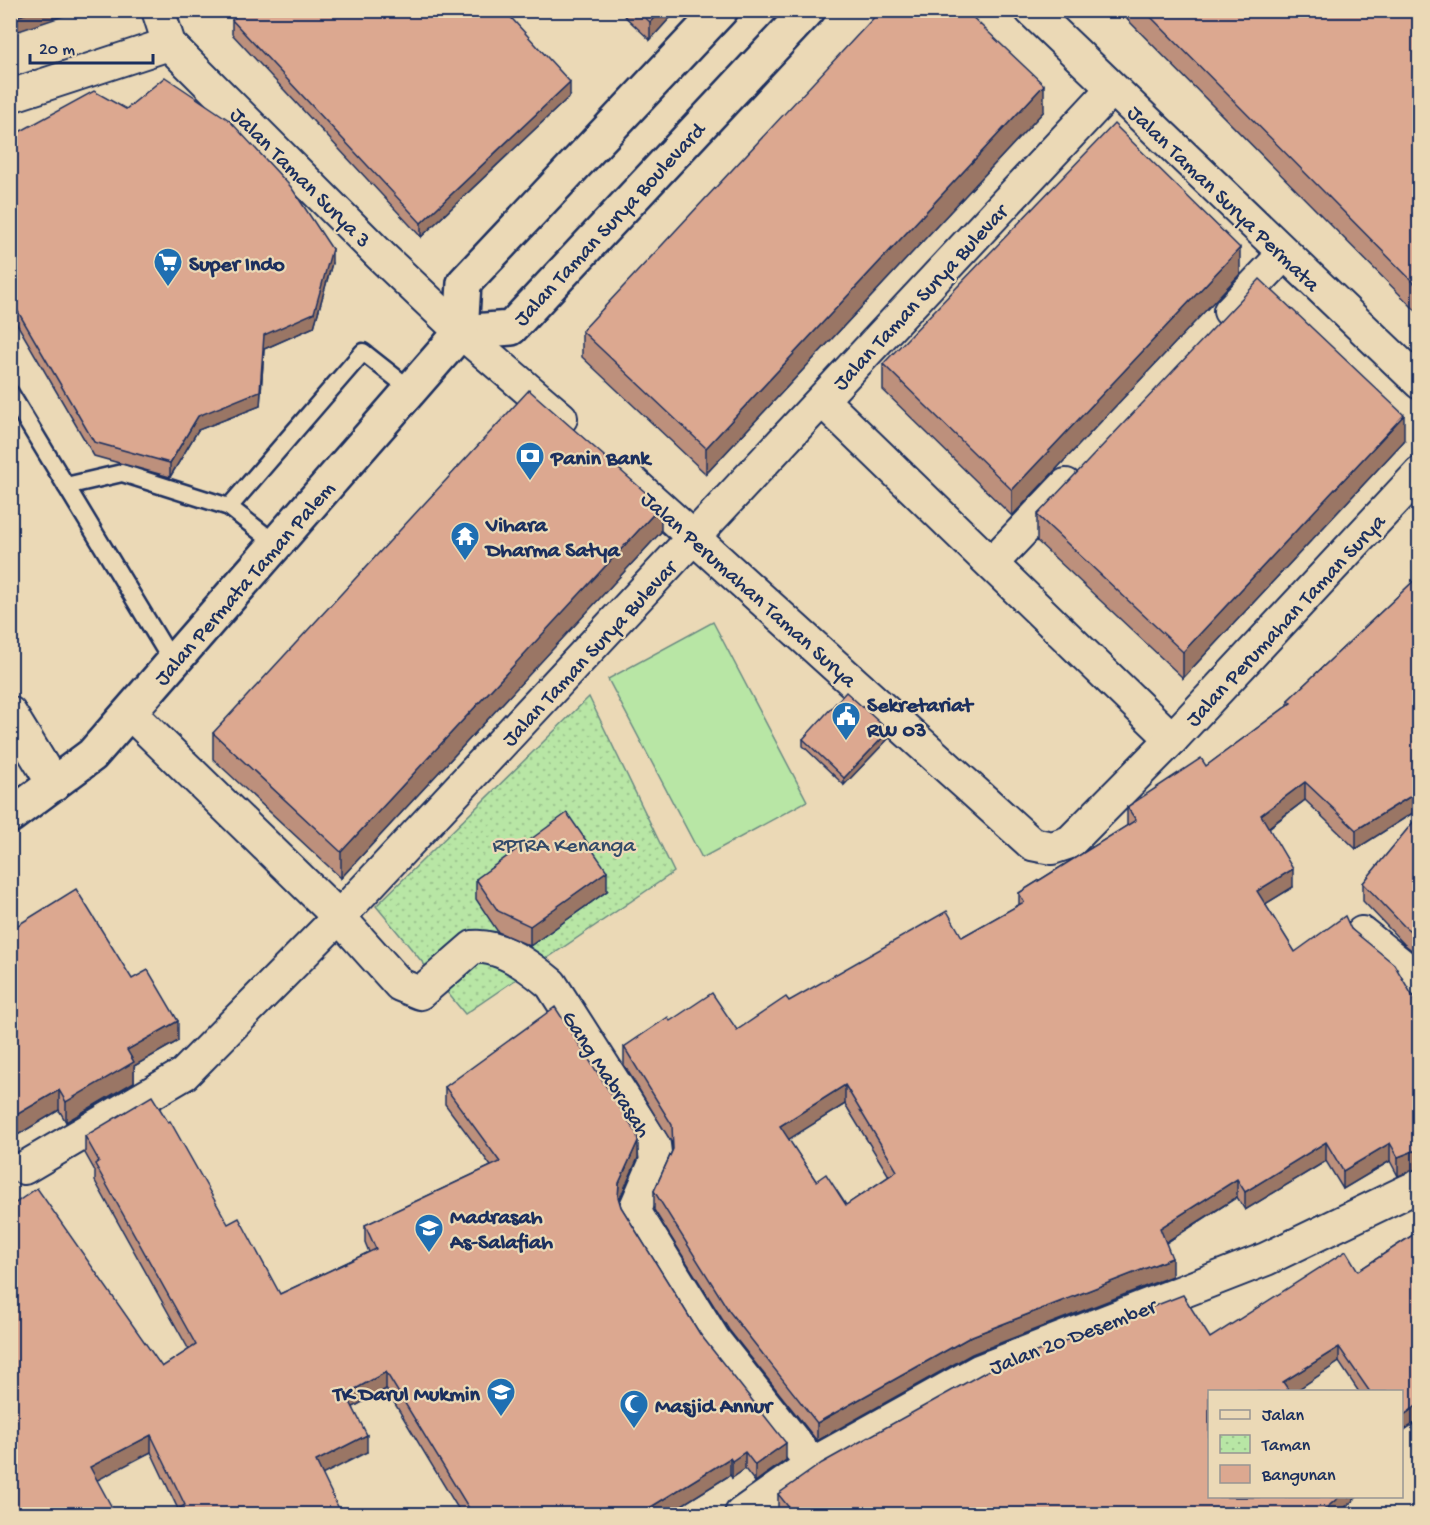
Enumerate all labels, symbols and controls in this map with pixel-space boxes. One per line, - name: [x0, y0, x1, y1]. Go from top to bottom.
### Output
- scale bar: [30, 27, 153, 65]
- text: 20 m: [39, 40, 75, 61]
- street label: Jalan Taman Surya Permata: [1121, 101, 1324, 299]
- street label: Jalan Taman Surya 3: [223, 103, 375, 255]
- street label: Jalan Taman Surya Boulevard: [510, 117, 714, 333]
- street label: Jalan Taman Surya Bulevar: [829, 199, 1016, 397]
- supermarket icon: Super Indo: [152, 246, 184, 288]
- place label: Super Indo: [189, 253, 285, 279]
- bank icon: Panin Bank: [514, 440, 546, 482]
- place label: Panin Bank: [550, 447, 652, 473]
- street label: Jalan Permata Taman Palem: [150, 477, 342, 692]
- street label: Jalan Perumahan Taman Surya: [634, 487, 861, 695]
- street label: Jalan Perumahan Taman Surya: [1182, 509, 1393, 733]
- place label: Vihara Dharma Satya: [484, 514, 621, 565]
- temple icon: Vihara Dharma Satya: [449, 520, 481, 562]
- street label: Jalan Taman Surya Bulevar: [498, 555, 685, 753]
- place label: Sekretariat RW 03: [866, 694, 974, 745]
- public building icon: Sekretariat RW 03: [830, 700, 862, 742]
- park label: RPTRA Kenanga: [492, 834, 636, 860]
- street label: Gang Mabrasah: [554, 1007, 655, 1143]
- place label: Madrasah As-Salafiah: [449, 1206, 553, 1257]
- school or university icon: Madrasah As-Salafiah: [413, 1212, 445, 1254]
- street label: Jalan 20 Desember: [986, 1294, 1163, 1383]
- school or university icon: TK Darul Mukmin: [485, 1376, 517, 1418]
- place label: TK Darul Mukmin: [331, 1383, 481, 1409]
- mosque icon: Masjid Annur: [618, 1388, 650, 1430]
- legend: [1208, 1390, 1403, 1498]
- place label: Masjid Annur: [655, 1395, 774, 1421]
- text: Jalan: [1262, 1406, 1304, 1427]
- text: Taman: [1261, 1436, 1311, 1457]
- text: Bangunan: [1261, 1466, 1336, 1487]

